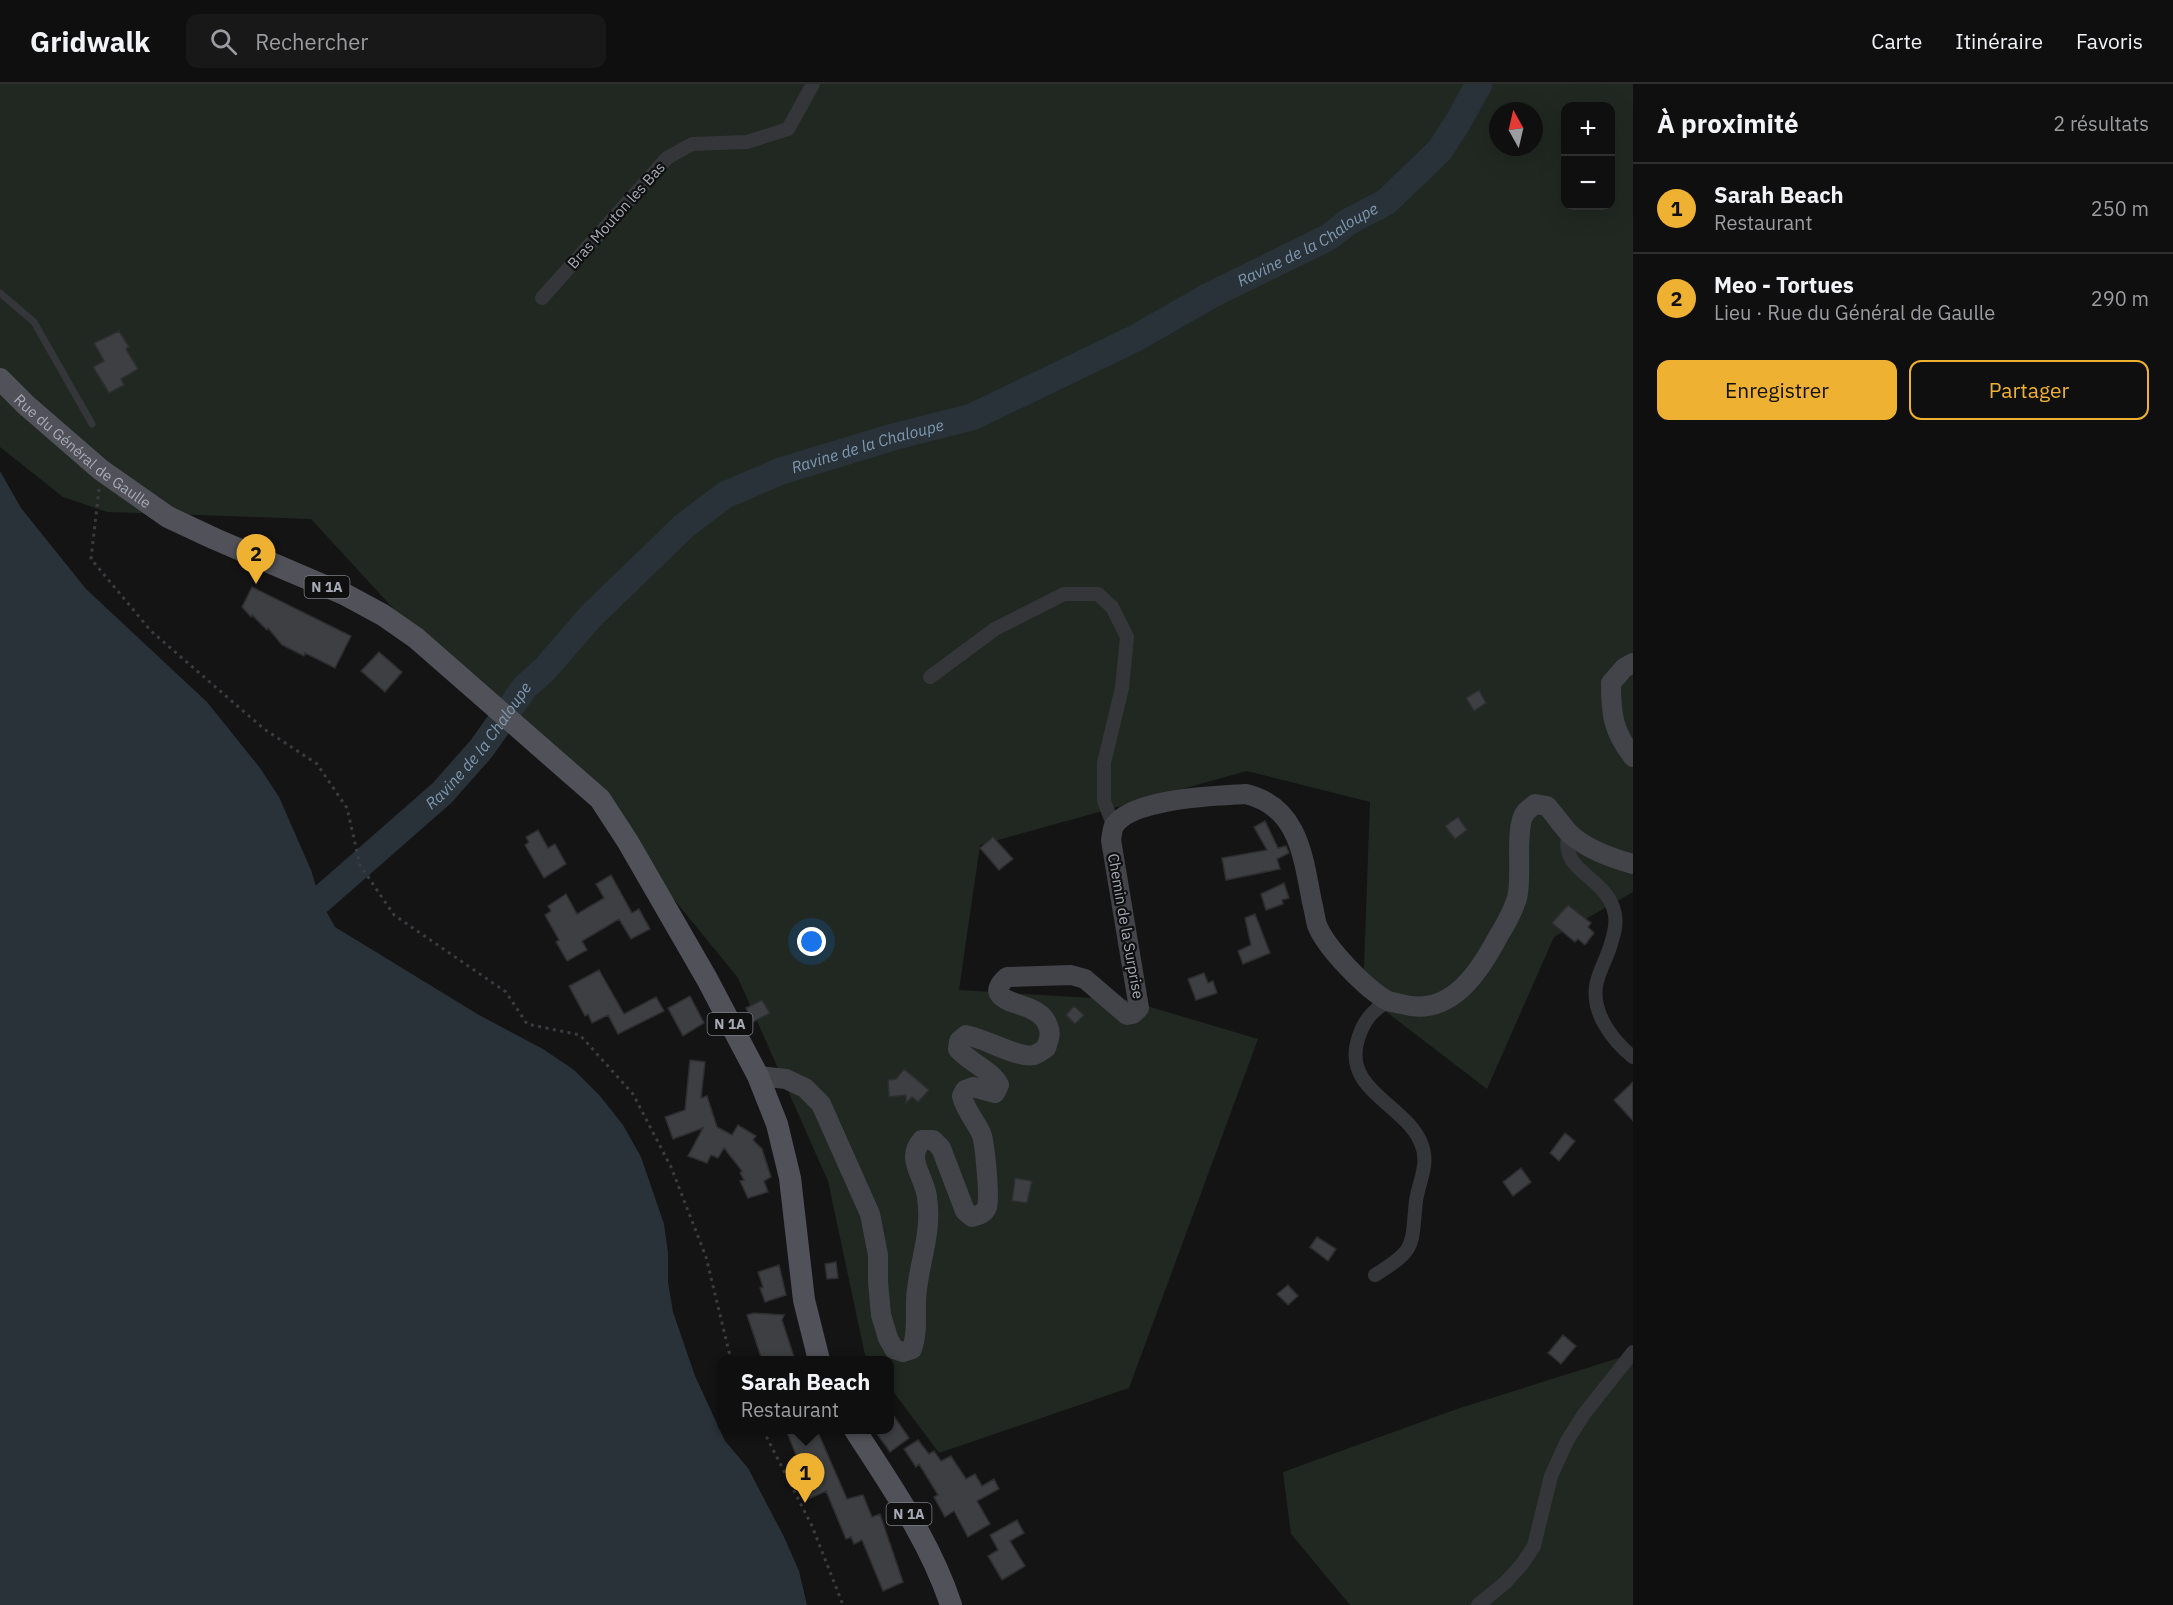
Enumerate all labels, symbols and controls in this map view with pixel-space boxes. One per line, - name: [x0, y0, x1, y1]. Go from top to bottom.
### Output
- search box: [186, 14, 606, 68]
- text: Gridwalk: [30, 23, 150, 60]
- icon: search: [207, 25, 240, 58]
- text: Rechercher: [255, 27, 368, 56]
- text: Carte: [1871, 27, 1922, 55]
- text: Itinéraire: [1955, 27, 2043, 55]
- text: Favoris: [2076, 27, 2143, 55]
- north arrow: [1489, 102, 1543, 156]
- map controls: [1561, 102, 1615, 210]
- button: +: [1561, 102, 1615, 156]
- text: À proximité: [1657, 106, 1799, 140]
- text: 2 résultats: [2053, 110, 2149, 137]
- button: −: [1561, 156, 1615, 210]
- street label: Bras Mouton les Bas: [563, 158, 669, 272]
- text: Sarah Beach: [1714, 180, 1844, 209]
- text: 1: [1671, 195, 1683, 222]
- text: 250 m: [2091, 195, 2149, 222]
- water label: Ravine de la Chaloupe: [1234, 198, 1381, 291]
- text: Restaurant: [1714, 209, 1812, 236]
- text: Meo - Tortues: [1714, 270, 1854, 299]
- text: 2: [1671, 285, 1683, 312]
- text: 290 m: [2091, 285, 2149, 312]
- text: Lieu · Rue du Général de Gaulle: [1714, 299, 1995, 326]
- button: Enregistrer: [1657, 360, 1897, 420]
- button: Partager: [1909, 360, 2149, 420]
- street label: Rue du Général de Gaulle: [11, 390, 155, 512]
- water label: Ravine de la Chaloupe: [789, 415, 946, 477]
- pin: 2: [236, 534, 276, 584]
- road number: N 1A: [304, 576, 350, 598]
- water label: Ravine de la Chaloupe: [421, 678, 535, 813]
- street label: Chemin de la Surprise: [1104, 852, 1148, 1000]
- your location: [797, 927, 826, 956]
- road number: N 1A: [708, 1013, 752, 1035]
- popup: [717, 1356, 894, 1434]
- text: Sarah Beach: [741, 1367, 870, 1396]
- text: Restaurant: [741, 1396, 839, 1423]
- pin: 1: [786, 1454, 824, 1503]
- road number: N 1A: [886, 1503, 932, 1525]

